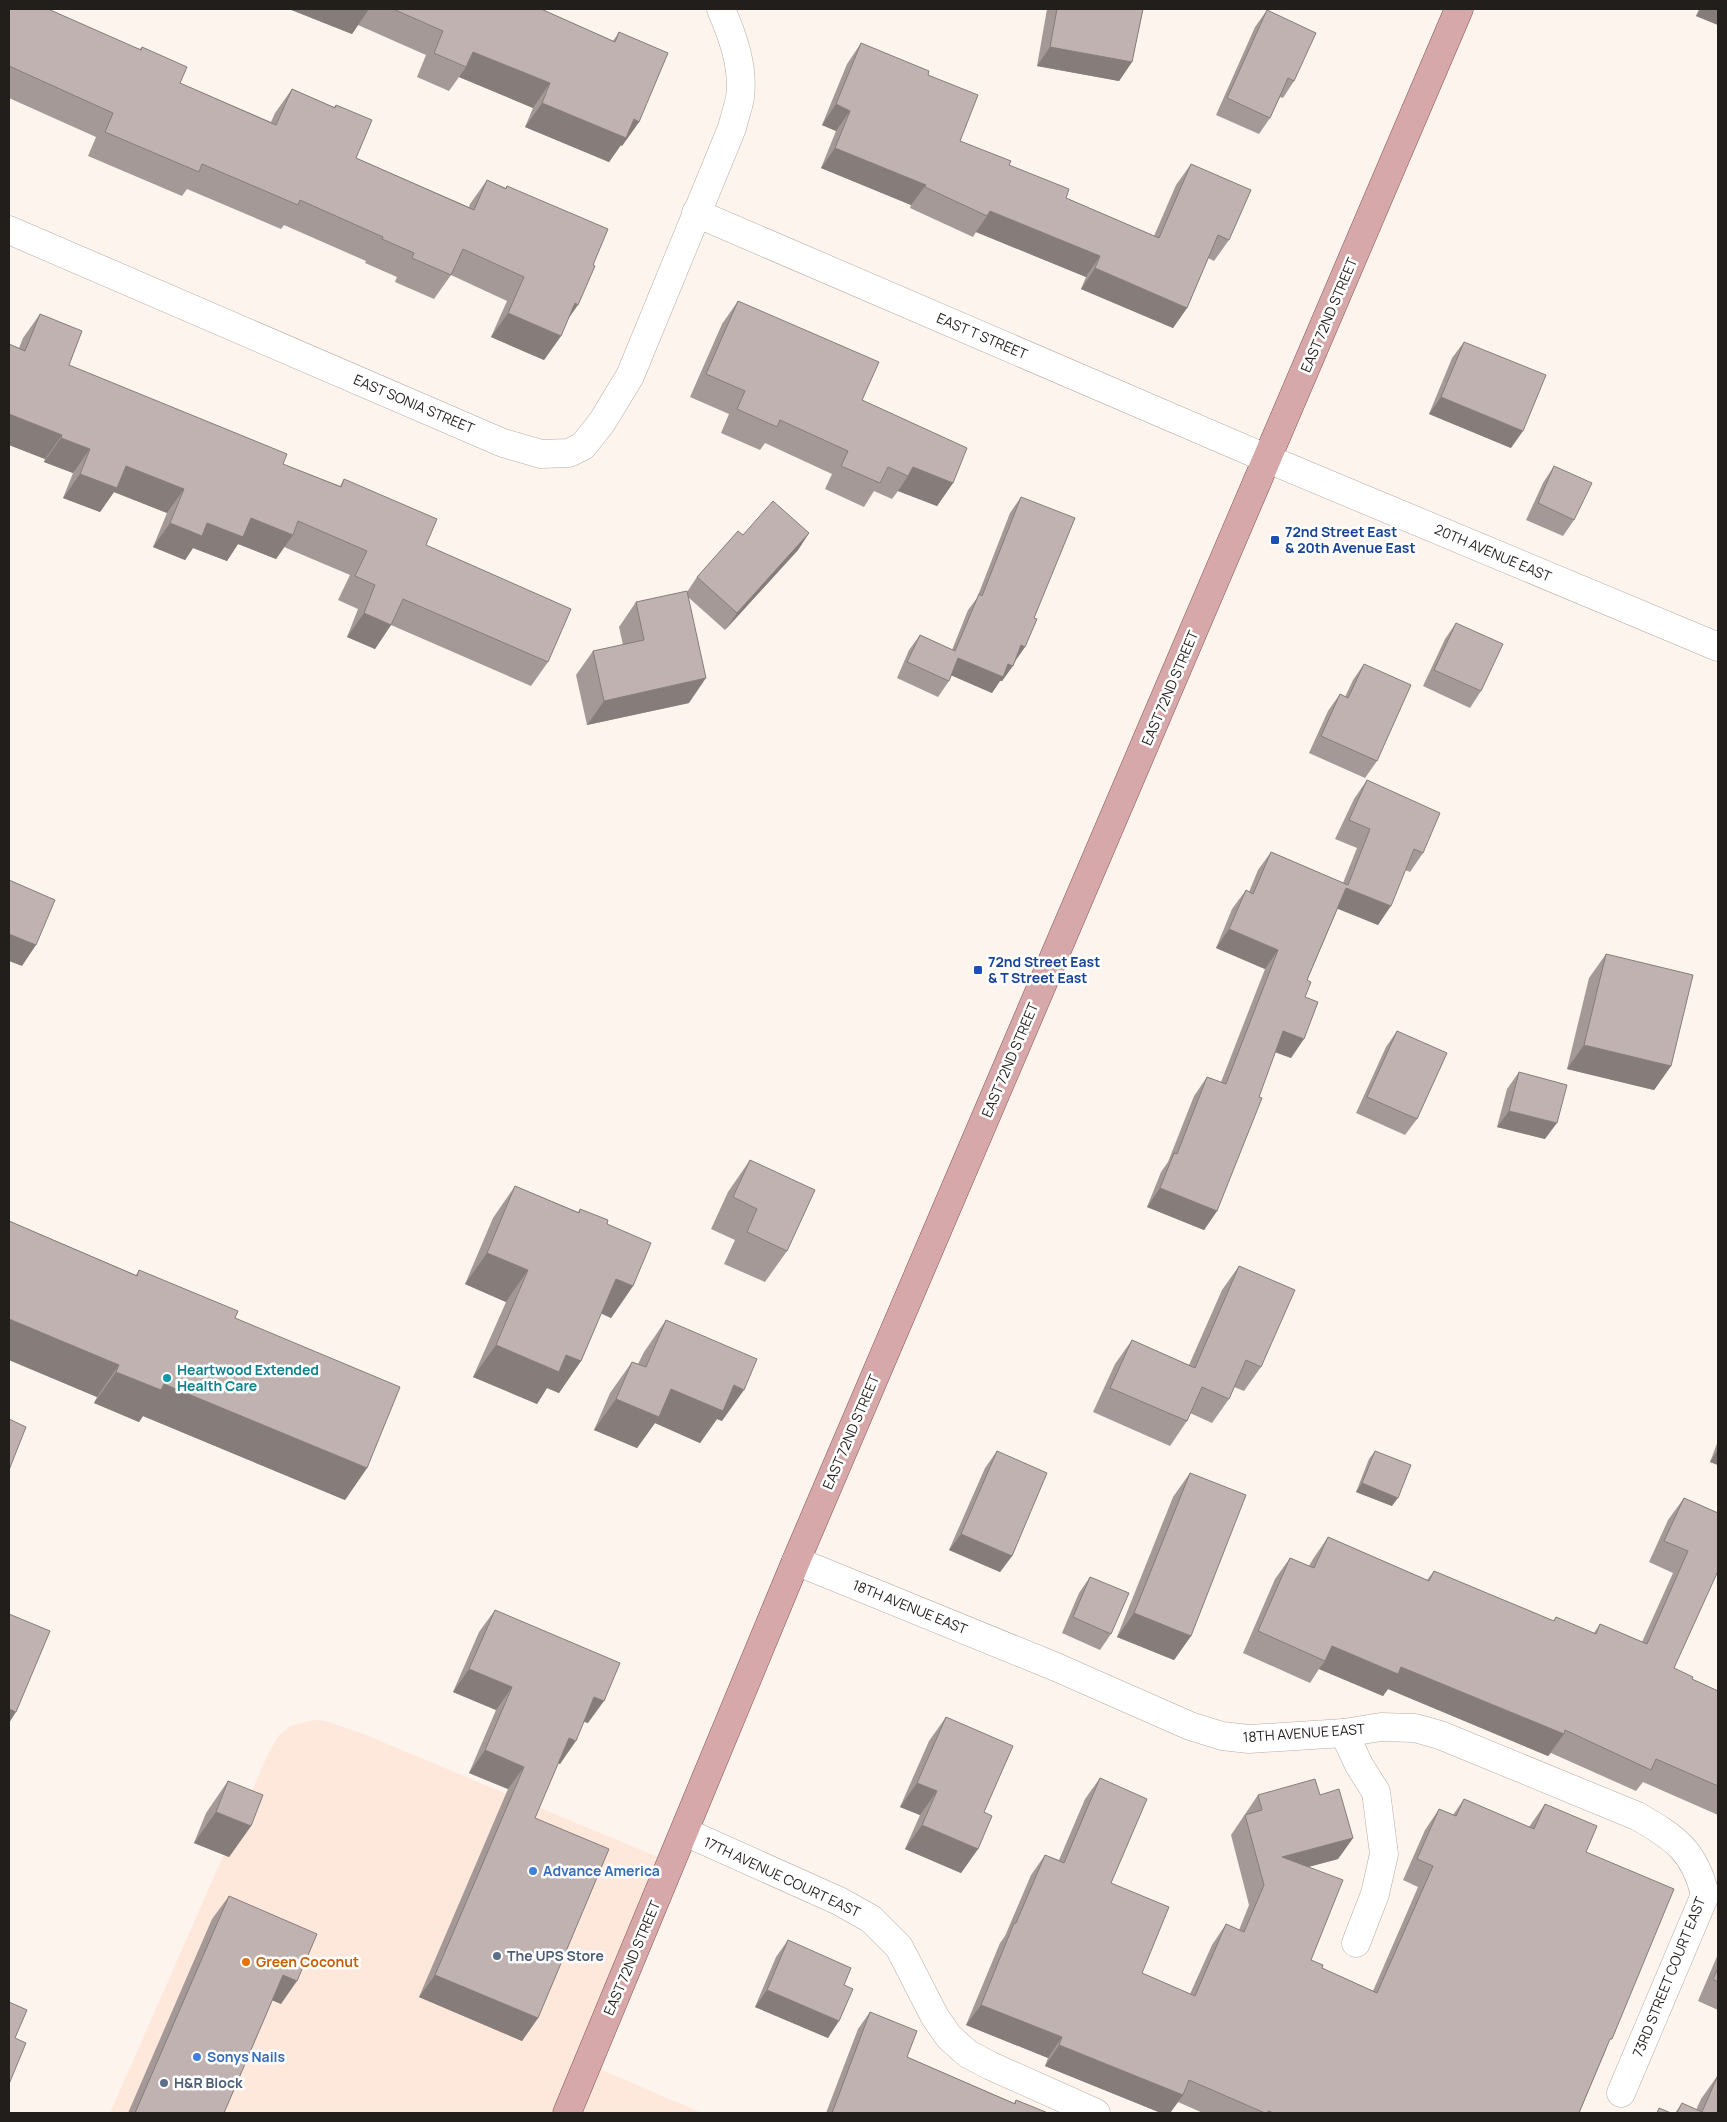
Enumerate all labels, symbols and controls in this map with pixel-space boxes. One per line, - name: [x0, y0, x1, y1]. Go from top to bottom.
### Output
- street label: EAST 72ND STREET: [1296, 254, 1362, 375]
- street label: EAST T STREET: [934, 308, 1031, 363]
- street label: EAST SONIA STREET: [351, 370, 478, 438]
- street label: 20TH AVENUE EAST: [1432, 519, 1555, 586]
- place label: 72nd Street East & 20th Avenue East: [1285, 522, 1415, 557]
- marker: 72nd Street East & 20th Avenue East: [1269, 534, 1281, 546]
- street label: EAST 72ND STREET: [1137, 627, 1203, 748]
- place label: 72nd Street East & T Street East: [988, 952, 1100, 987]
- marker: 72nd Street East & T Street East: [972, 964, 984, 976]
- street label: EAST 72ND STREET: [977, 999, 1043, 1120]
- place label: Heartwood Extended Health Care: [177, 1360, 319, 1395]
- street label: EAST 72ND STREET: [818, 1371, 884, 1492]
- marker: Heartwood Extended Health Care: [161, 1372, 173, 1384]
- street label: 18TH AVENUE EAST: [850, 1575, 971, 1639]
- street label: 18TH AVENUE EAST: [1242, 1719, 1366, 1746]
- street label: 17TH AVENUE COURT EAST: [701, 1832, 864, 1922]
- place label: Advance America: [543, 1861, 660, 1880]
- marker: Advance America: [527, 1865, 539, 1877]
- street label: 73RD STREET COURT EAST: [1628, 1893, 1710, 2060]
- street label: EAST 72ND STREET: [599, 1897, 665, 2018]
- place label: The UPS Store: [507, 1946, 604, 1965]
- marker: The UPS Store: [491, 1950, 503, 1962]
- place label: Green Coconut: [256, 1952, 359, 1971]
- marker: Green Coconut: [240, 1956, 252, 1968]
- place label: Sonys Nails: [207, 2047, 286, 2066]
- marker: Sonys Nails: [191, 2051, 203, 2063]
- place label: H&R Block: [174, 2073, 243, 2092]
- marker: H&R Block: [158, 2077, 170, 2089]

